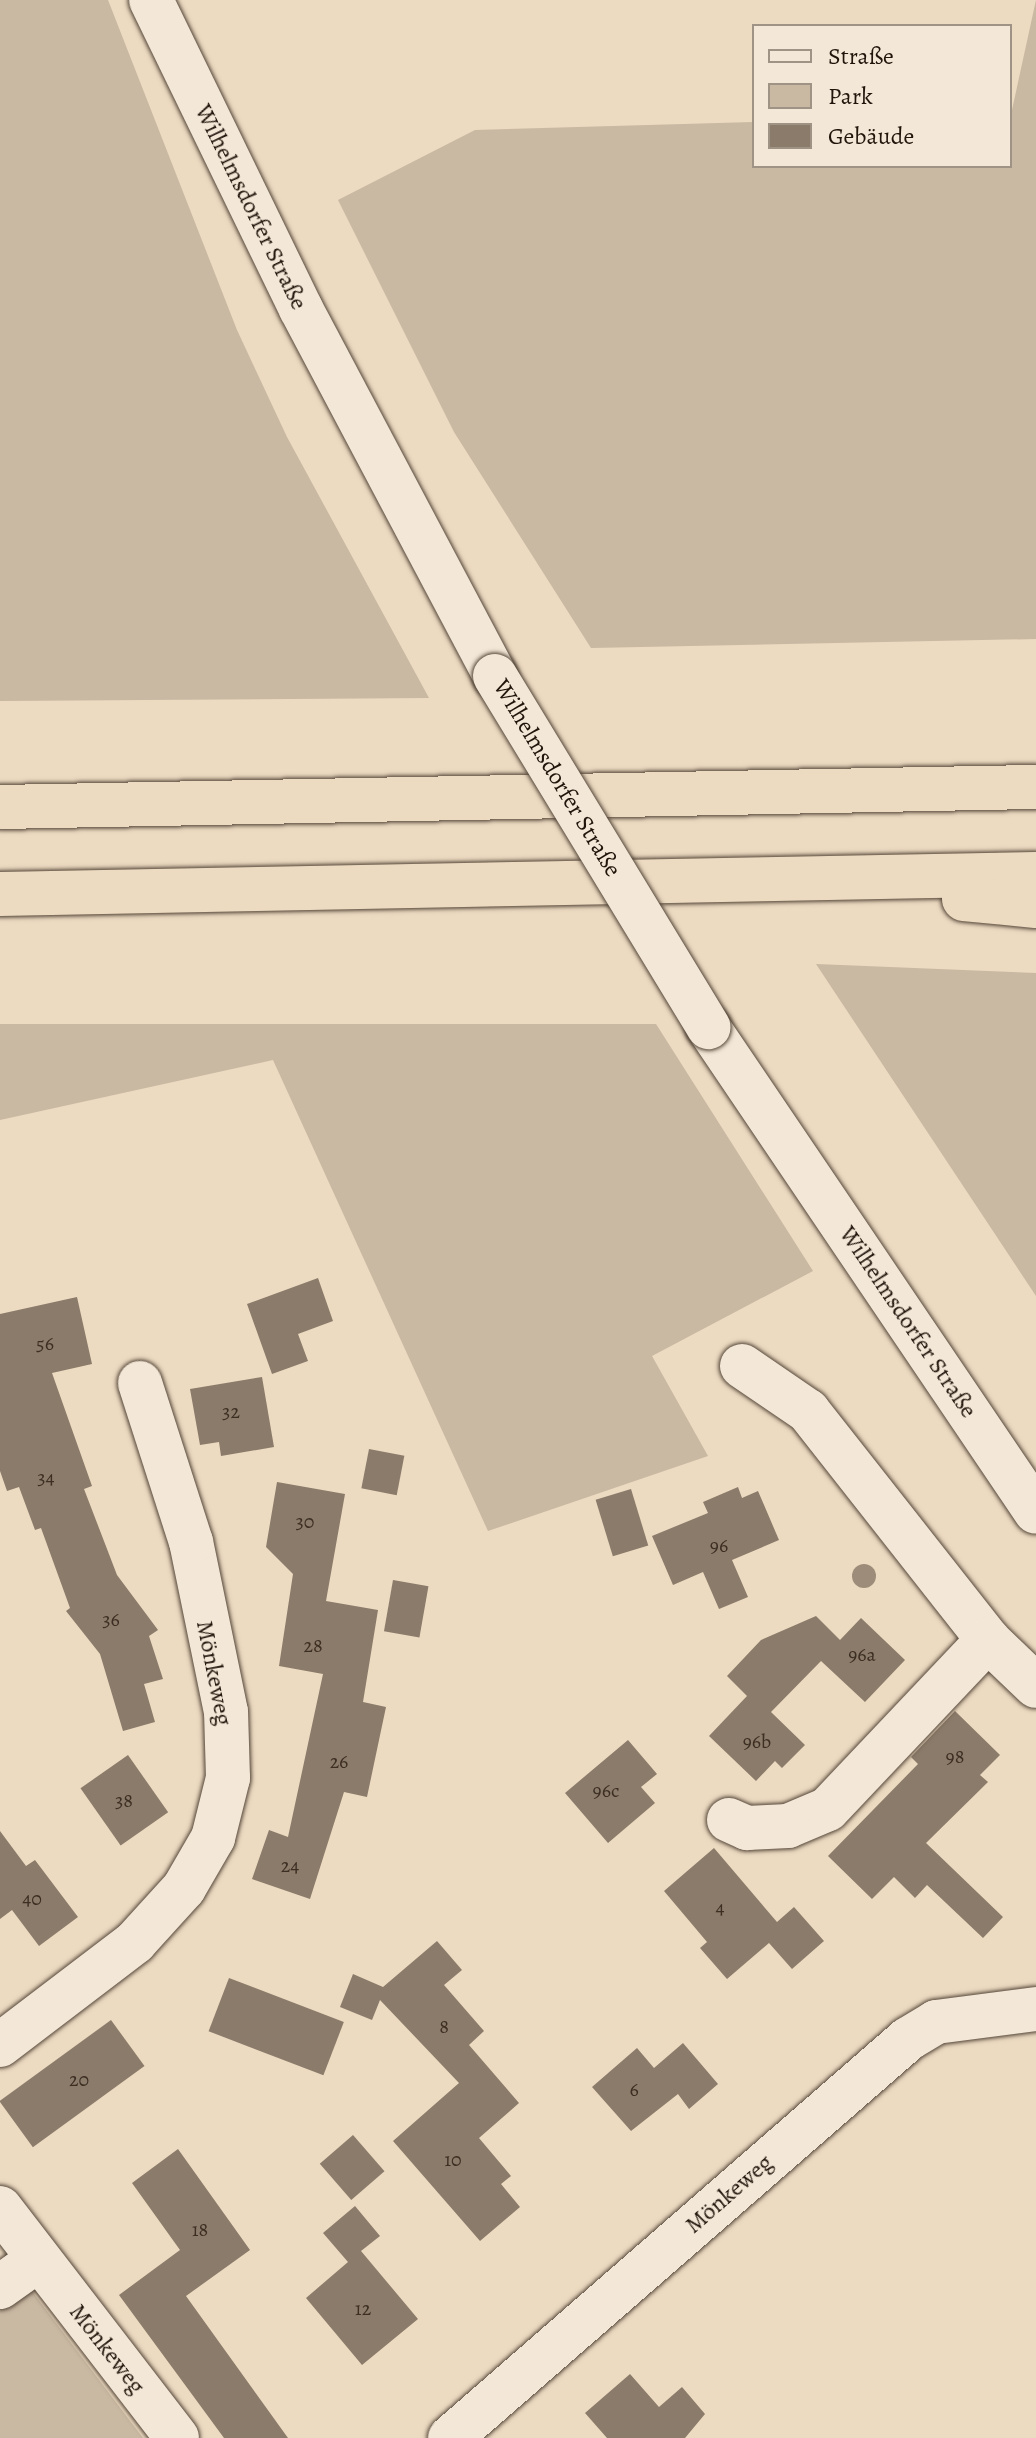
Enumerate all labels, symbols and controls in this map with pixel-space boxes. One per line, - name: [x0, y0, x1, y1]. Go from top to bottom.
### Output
- legend: [752, 24, 1012, 168]
- text: Straße: [828, 40, 894, 72]
- text: Park: [828, 80, 873, 112]
- street label: Wilhelmsdorfer Straße: [189, 100, 313, 314]
- text: Gebäude: [828, 120, 914, 152]
- street label: Wilhelmsdorfer Straße: [487, 674, 627, 882]
- street label: Wilhelmsdorfer Straße: [833, 1221, 983, 1423]
- house number: 56: [36, 1331, 54, 1355]
- house number: 32: [222, 1399, 240, 1423]
- house number: 34: [37, 1465, 55, 1489]
- house number: 30: [296, 1509, 314, 1533]
- house number: 96: [710, 1533, 728, 1557]
- house number: 36: [102, 1607, 120, 1631]
- street label: Mönkeweg: [190, 1618, 238, 1728]
- house number: 28: [303, 1633, 323, 1657]
- house number: 96a: [848, 1642, 876, 1666]
- house number: 96b: [743, 1729, 771, 1753]
- house number: 98: [946, 1744, 964, 1768]
- house number: 26: [330, 1749, 348, 1773]
- house number: 96c: [593, 1778, 619, 1802]
- house number: 38: [115, 1788, 133, 1812]
- house number: 24: [281, 1853, 299, 1877]
- house number: 40: [22, 1886, 42, 1910]
- house number: 4: [715, 1895, 725, 1919]
- house number: 8: [439, 2014, 449, 2038]
- house number: 20: [69, 2067, 89, 2091]
- house number: 6: [629, 2077, 639, 2101]
- house number: 10: [444, 2147, 462, 2171]
- street label: Mönkeweg: [679, 2148, 779, 2240]
- house number: 18: [192, 2217, 208, 2241]
- house number: 12: [355, 2296, 371, 2320]
- street label: Mönkeweg: [63, 2298, 151, 2400]

